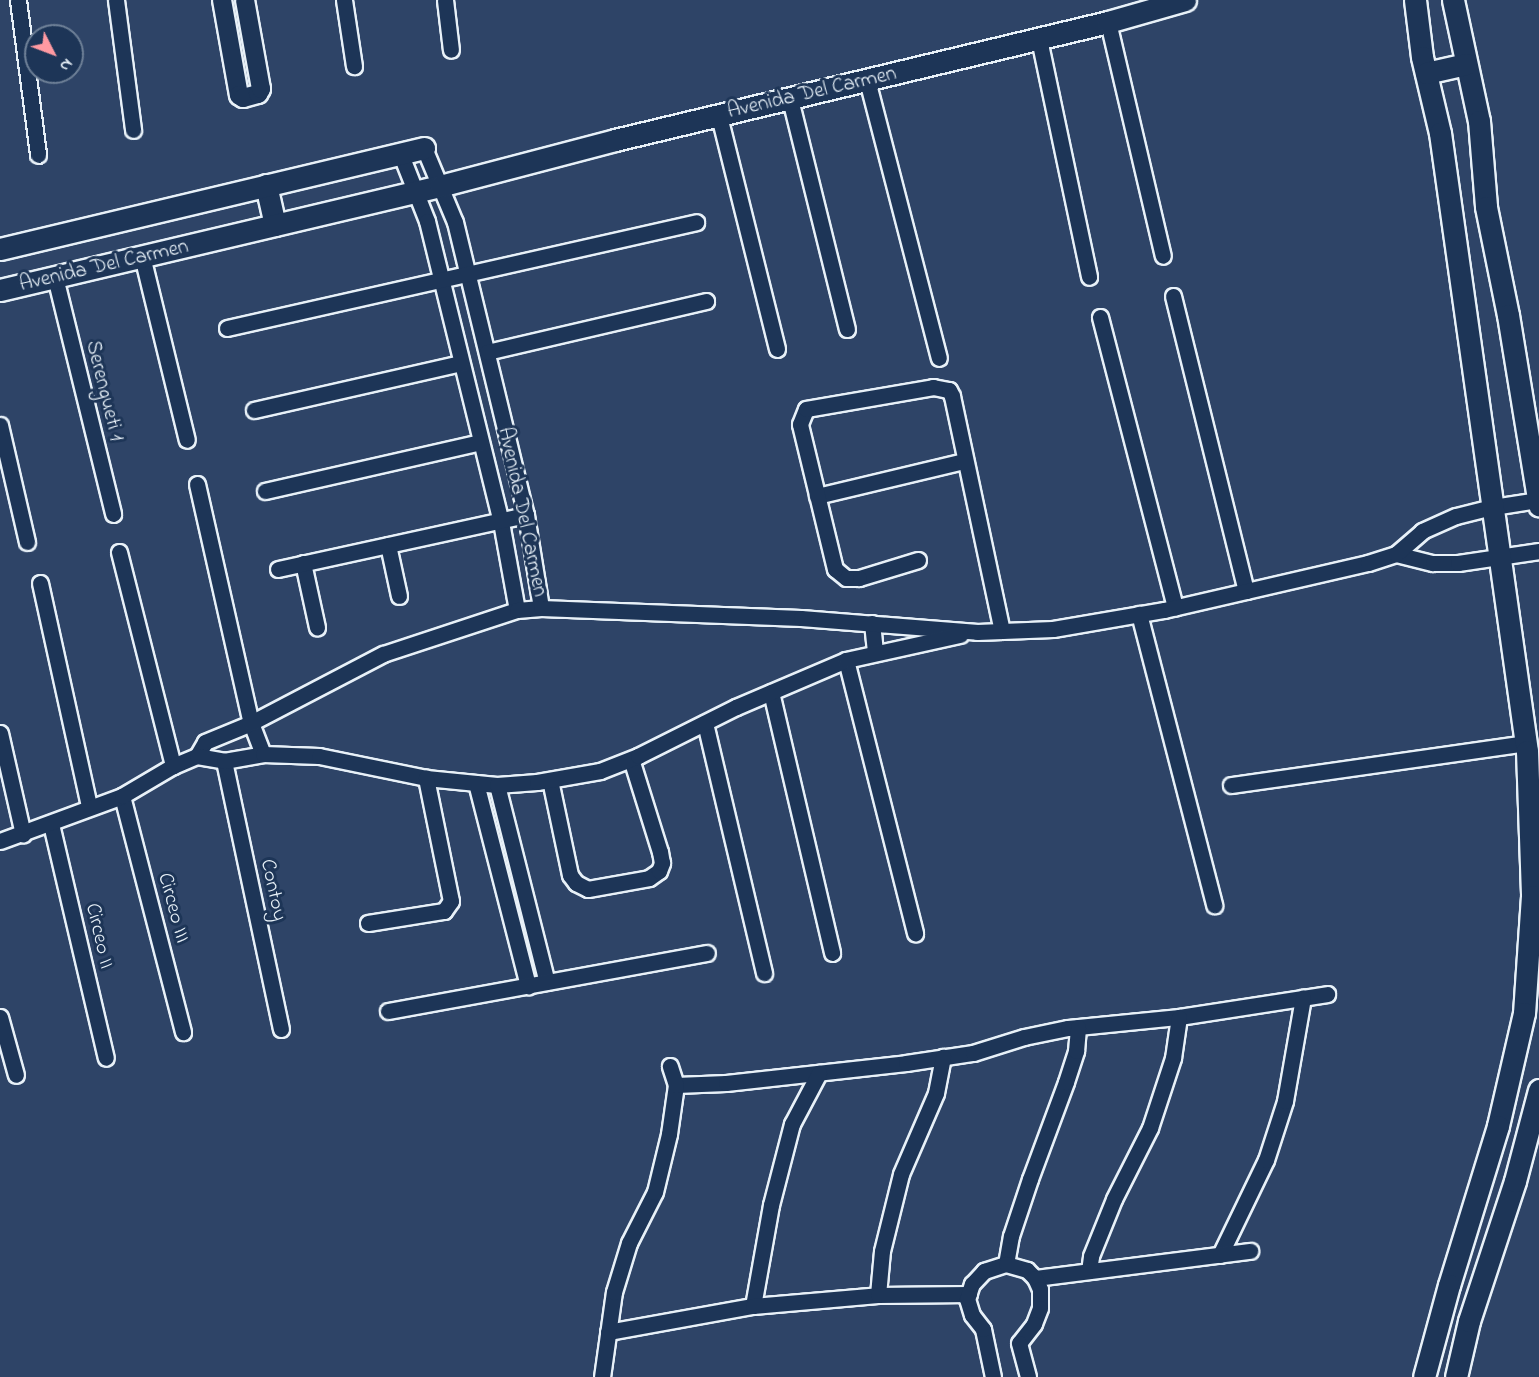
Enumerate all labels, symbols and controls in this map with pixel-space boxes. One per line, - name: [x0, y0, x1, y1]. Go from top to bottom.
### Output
- north arrow: [24, 24, 84, 84]
- text: N: [53, 53, 78, 77]
- street label: Avenida Del Carmen: [725, 61, 899, 125]
- street label: Avenida Del Carmen: [17, 234, 191, 298]
- street label: Serengueti 1: [79, 338, 129, 444]
- street label: Avenida Del Carmen: [492, 425, 552, 599]
- street label: Contoy: [254, 857, 292, 923]
- street label: Circeo III: [152, 870, 194, 946]
- street label: Circeo II: [79, 901, 119, 971]

